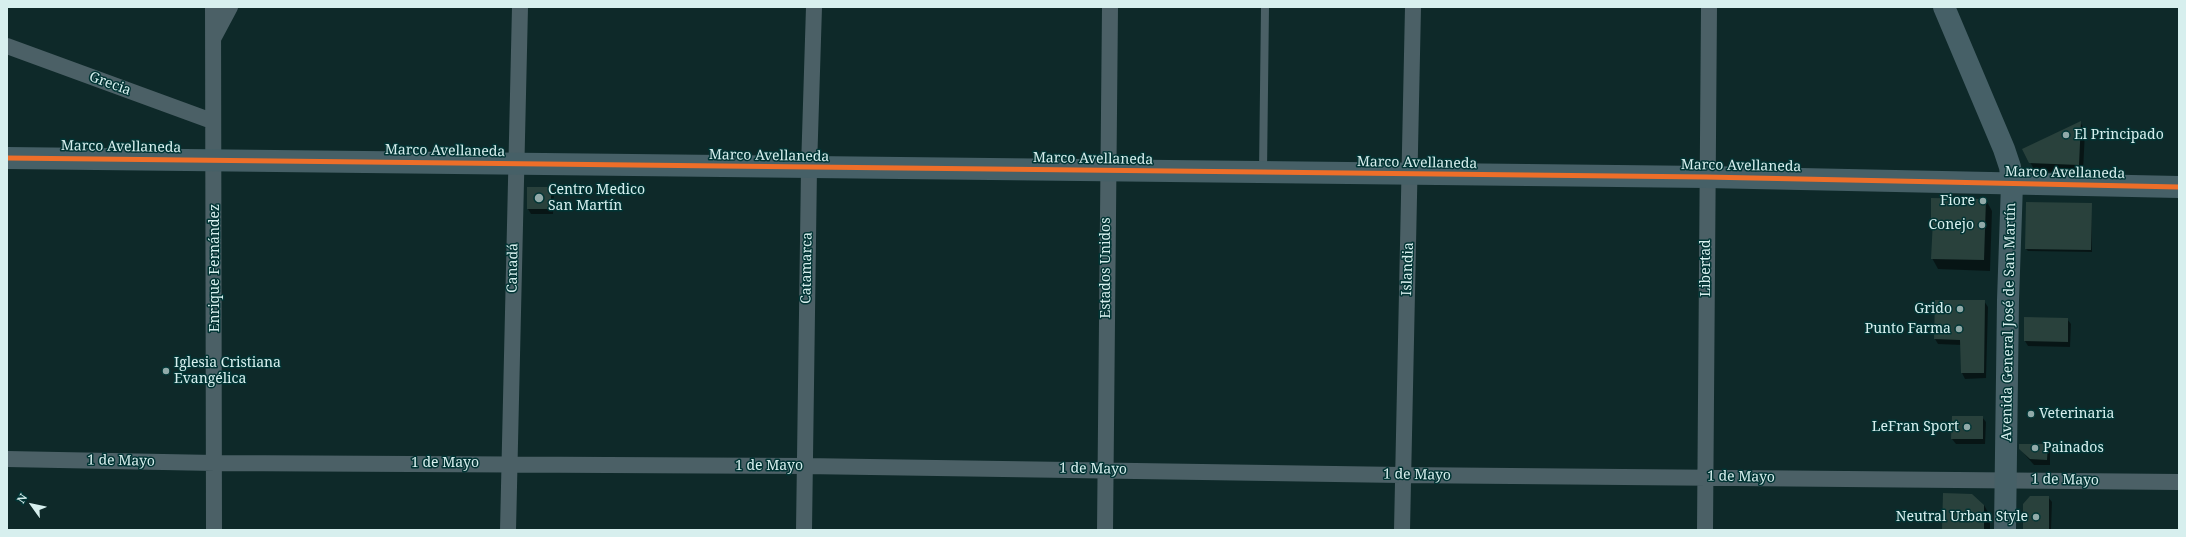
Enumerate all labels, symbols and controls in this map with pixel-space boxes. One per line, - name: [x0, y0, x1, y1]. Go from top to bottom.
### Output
- street label: Grecia: [87, 69, 133, 99]
- place label: El Principado: [2074, 127, 2164, 143]
- marker: El Principado: [2061, 130, 2071, 140]
- street label: Marco Avellaneda: [61, 138, 181, 156]
- street label: Marco Avellaneda: [385, 142, 505, 160]
- street label: Marco Avellaneda: [709, 147, 829, 165]
- street label: Marco Avellaneda: [1033, 150, 1153, 168]
- street label: Marco Avellaneda: [1357, 154, 1477, 172]
- street label: Marco Avellaneda: [1681, 157, 1801, 175]
- street label: Marco Avellaneda: [2005, 164, 2125, 182]
- place label: Centro Medico San Martín: [548, 182, 645, 214]
- marker: Centro Medico San Martín: [533, 192, 545, 204]
- place label: Fiore: [1940, 193, 1975, 209]
- marker: Fiore: [1978, 196, 1988, 206]
- street label: Avenida General José de San Martín: [1999, 202, 2019, 442]
- street label: Enrique Fernández: [207, 204, 223, 332]
- street label: Estados Unidos: [1098, 217, 1114, 319]
- place label: Conejo: [1929, 217, 1974, 233]
- marker: Conejo: [1977, 220, 1987, 230]
- street label: Catamarca: [798, 232, 816, 304]
- street label: Libertad: [1698, 239, 1714, 297]
- street label: Islandia: [1399, 242, 1417, 296]
- street label: Canadá: [504, 243, 522, 293]
- place label: Grido: [1914, 301, 1952, 317]
- marker: Grido: [1955, 304, 1965, 314]
- place label: Punto Farma: [1865, 321, 1951, 337]
- marker: Punto Farma: [1954, 324, 1964, 334]
- place label: Iglesia Cristiana Evangélica: [174, 355, 281, 388]
- marker: Iglesia Cristiana Evangélica: [161, 366, 171, 376]
- place label: Veterinaria: [2039, 406, 2114, 422]
- marker: Veterinaria: [2026, 409, 2036, 419]
- place label: LeFran Sport: [1872, 419, 1959, 435]
- marker: LeFran Sport: [1962, 422, 1972, 432]
- place label: Painados: [2043, 440, 2104, 456]
- marker: Painados: [2030, 443, 2040, 453]
- street label: 1 de Mayo: [87, 452, 155, 470]
- street label: 1 de Mayo: [411, 455, 479, 471]
- street label: 1 de Mayo: [735, 458, 803, 474]
- street label: 1 de Mayo: [1059, 460, 1127, 478]
- street label: 1 de Mayo: [1383, 466, 1451, 484]
- street label: 1 de Mayo: [1707, 468, 1775, 486]
- street label: 1 de Mayo: [2031, 471, 2099, 489]
- north arrow: [12, 485, 52, 525]
- text: N: [13, 490, 30, 506]
- place label: Neutral Urban Style: [1896, 509, 2028, 525]
- marker: Neutral Urban Style: [2031, 512, 2041, 522]

